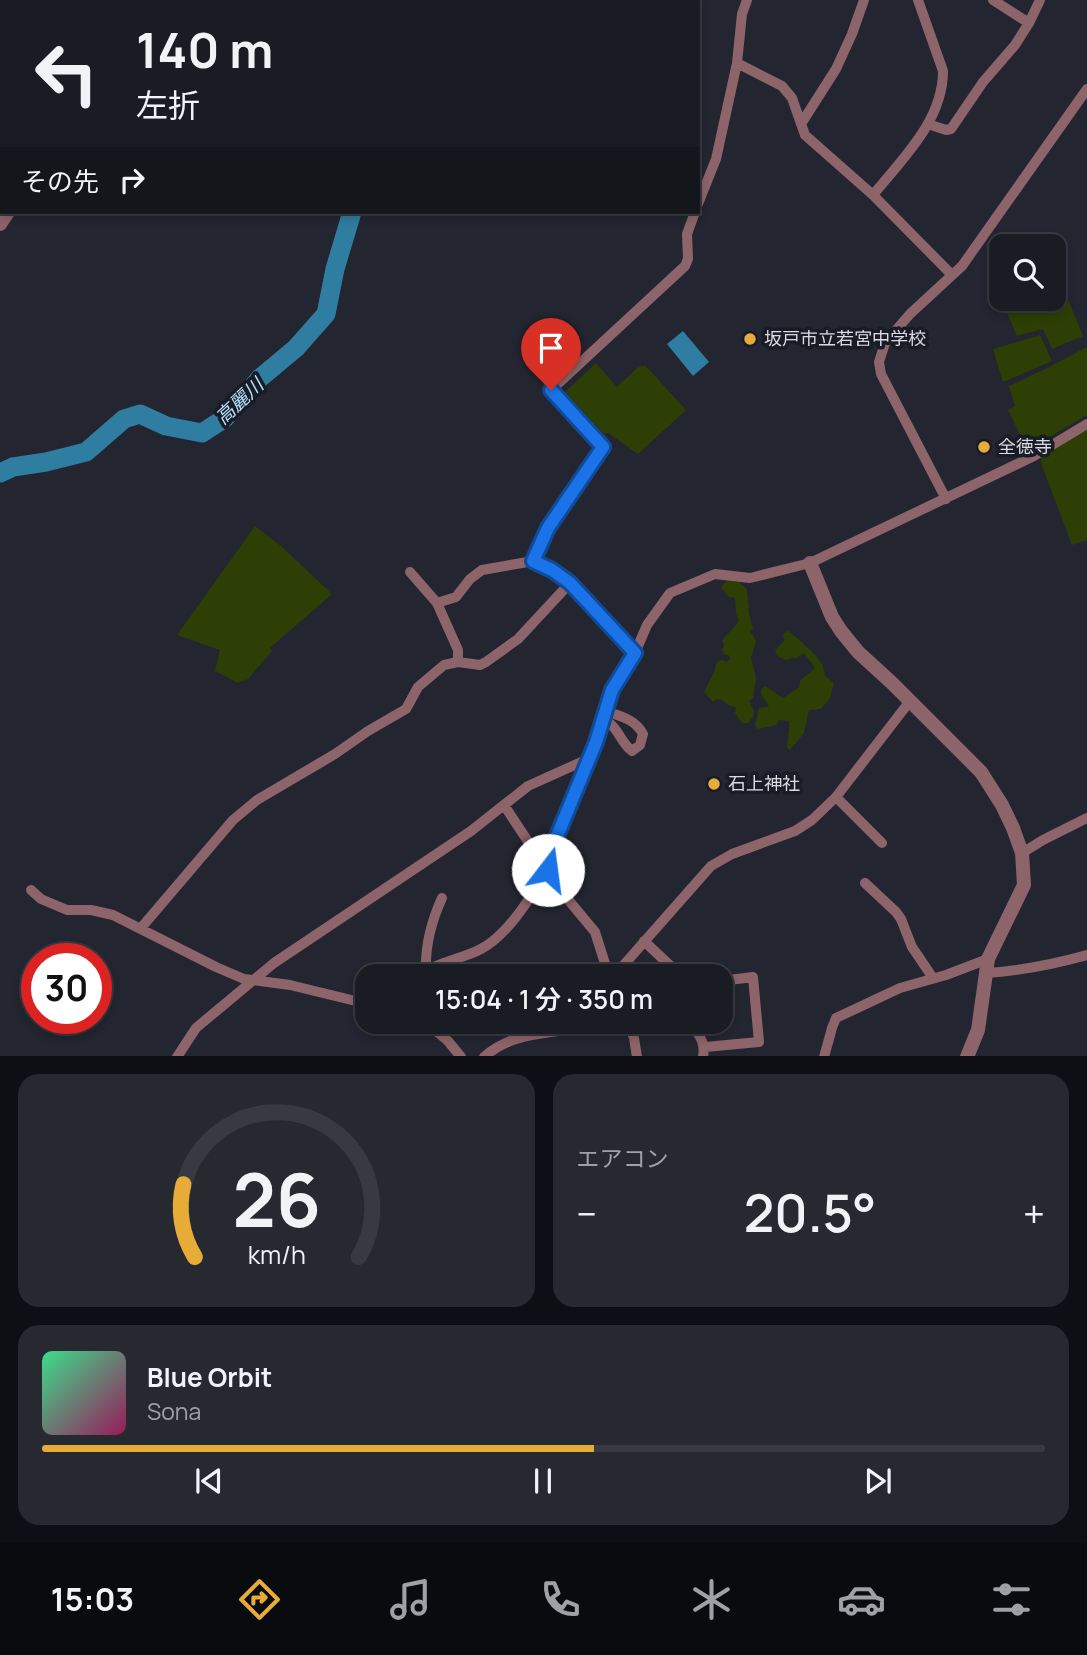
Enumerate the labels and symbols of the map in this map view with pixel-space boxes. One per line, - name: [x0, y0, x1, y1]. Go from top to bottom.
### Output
- pin: [521, 318, 581, 390]
- place label: 坂戸市立若宮中学校: [764, 326, 926, 350]
- marker: 坂戸市立若宮中学校: [742, 331, 758, 347]
- water label: 高麗川: [209, 371, 270, 430]
- place label: 全徳寺: [998, 434, 1052, 458]
- marker: 全徳寺: [976, 439, 992, 455]
- place label: 石上神社: [728, 771, 800, 795]
- marker: 石上神社: [706, 776, 722, 792]
- position arrow: [511, 833, 585, 907]
- speed limit sign: 30: [21, 943, 112, 1034]

